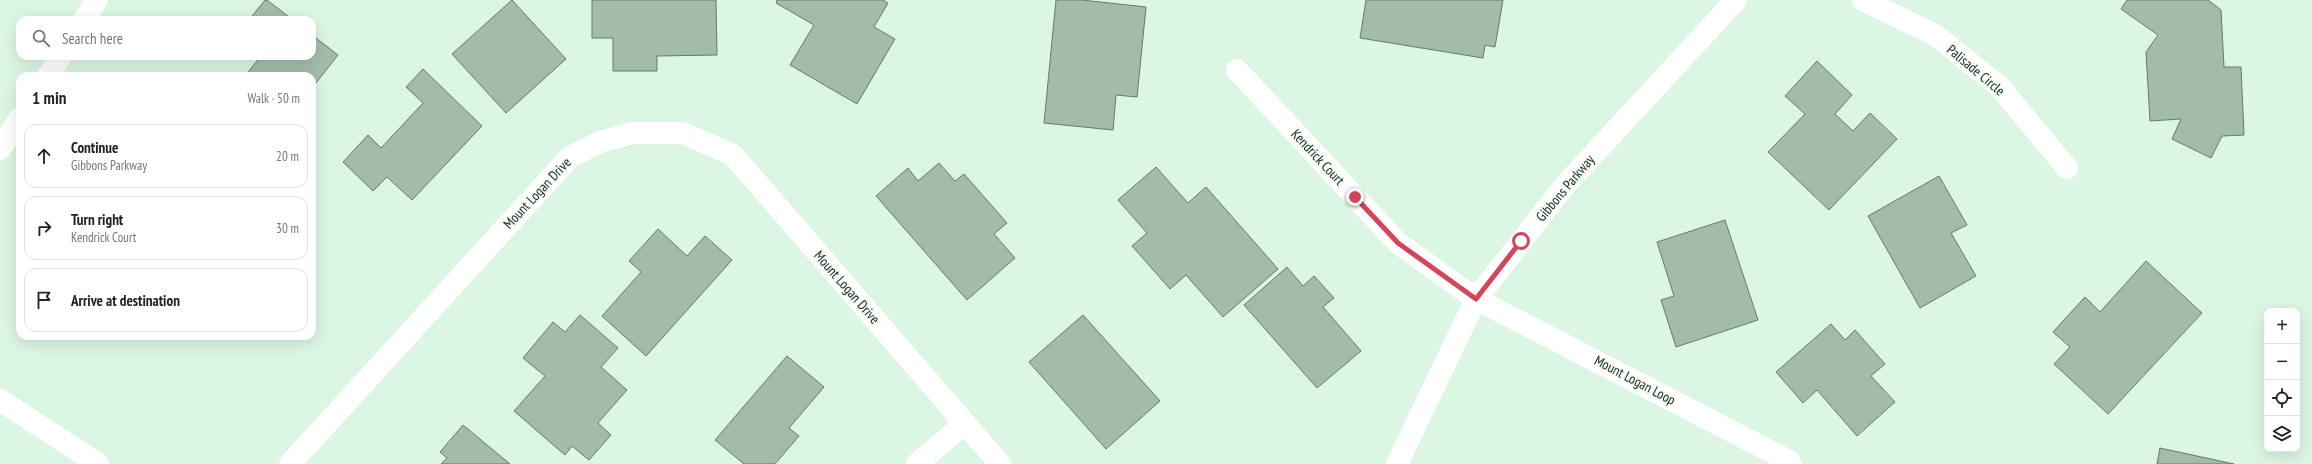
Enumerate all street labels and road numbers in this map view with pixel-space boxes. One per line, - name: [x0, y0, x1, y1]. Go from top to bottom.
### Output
- street label: Palisade Circle: [1943, 41, 2009, 100]
- street label: Kendrick Court: [1287, 125, 1349, 189]
- street label: Gibbons Parkway: [1532, 150, 1599, 225]
- street label: Mount Logan Drive: [499, 153, 575, 233]
- street label: Mount Logan Drive: [810, 247, 884, 328]
- street label: Mount Logan Loop: [1591, 351, 1679, 409]

